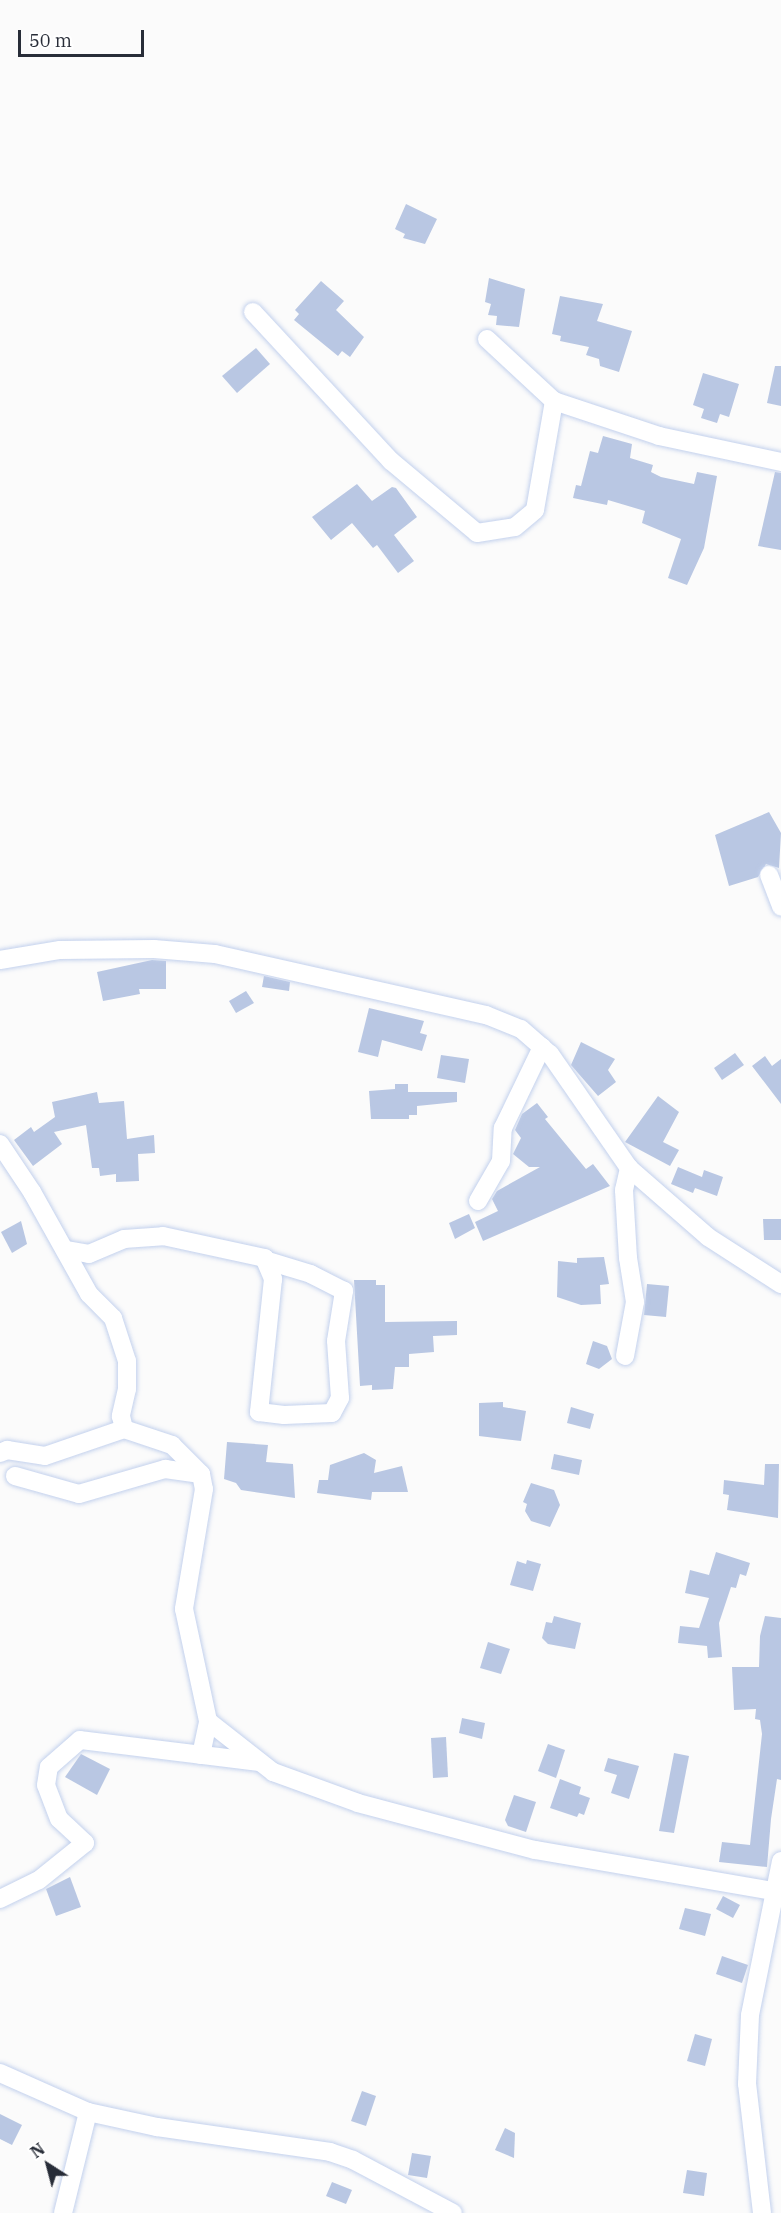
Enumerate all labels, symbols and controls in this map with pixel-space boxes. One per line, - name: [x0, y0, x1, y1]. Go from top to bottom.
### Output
- scale bar: [21, 18, 147, 56]
- text: 50 m: [29, 29, 72, 52]
- north arrow: [18, 2135, 78, 2195]
- text: N: [26, 2139, 48, 2162]

